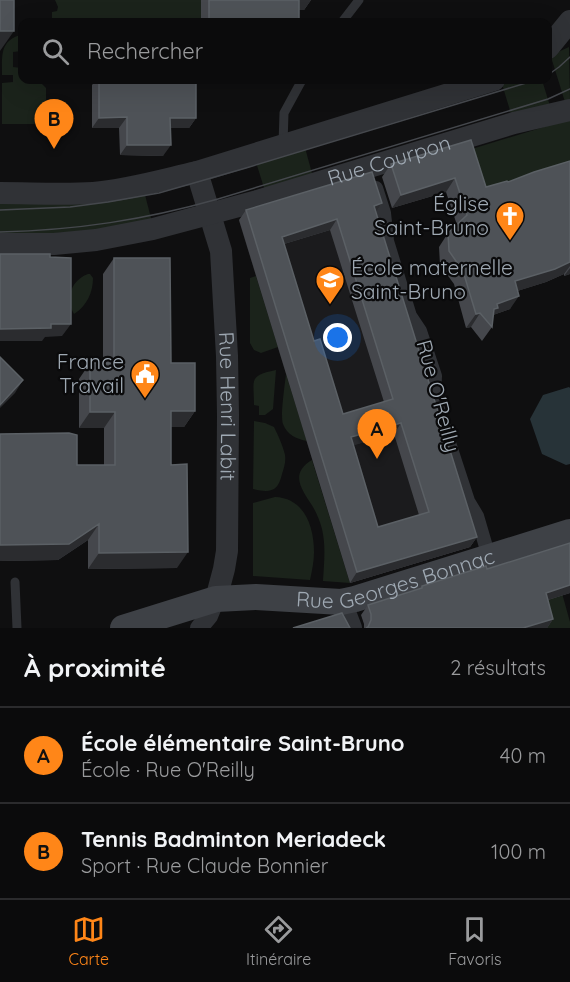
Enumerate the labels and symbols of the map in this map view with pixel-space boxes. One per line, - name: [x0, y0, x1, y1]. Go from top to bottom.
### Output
- pin: B: [34, 100, 74, 149]
- street label: Rue Courpon: [324, 129, 454, 191]
- place label: Église Saint-Bruno: [374, 190, 489, 240]
- church icon: Église Saint-Bruno: [494, 200, 526, 242]
- place label: École maternelle Saint-Bruno: [351, 254, 513, 304]
- school or university icon: École maternelle Saint-Bruno: [314, 264, 346, 306]
- your location: [323, 323, 352, 352]
- street label: Rue Henri Labit: [214, 331, 242, 481]
- street label: Rue O'Reilly: [412, 337, 466, 455]
- place label: France Travail: [57, 348, 124, 398]
- public building icon: France Travail: [129, 358, 161, 400]
- pin: A: [358, 410, 397, 459]
- street label: Rue Georges Bonnac: [295, 542, 498, 614]

